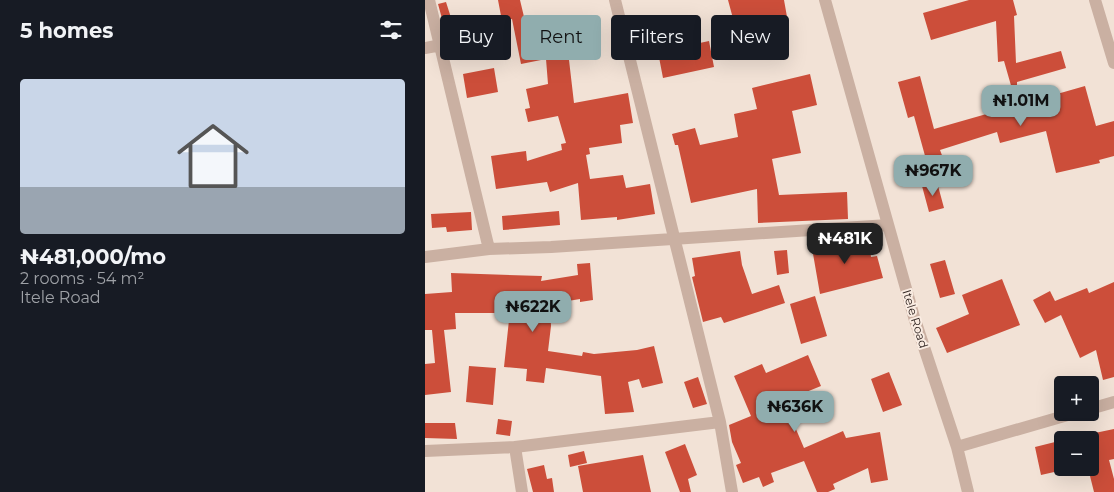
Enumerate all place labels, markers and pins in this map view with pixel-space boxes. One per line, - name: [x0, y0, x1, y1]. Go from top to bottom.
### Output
- pin: ₦1.01M: [980, 84, 1062, 127]
- pin: ₦967K: [898, 154, 968, 197]
- pin: ₦481K: [810, 222, 880, 265]
- pin: ₦622K: [498, 290, 568, 333]
- pin: ₦636K: [760, 390, 830, 433]

